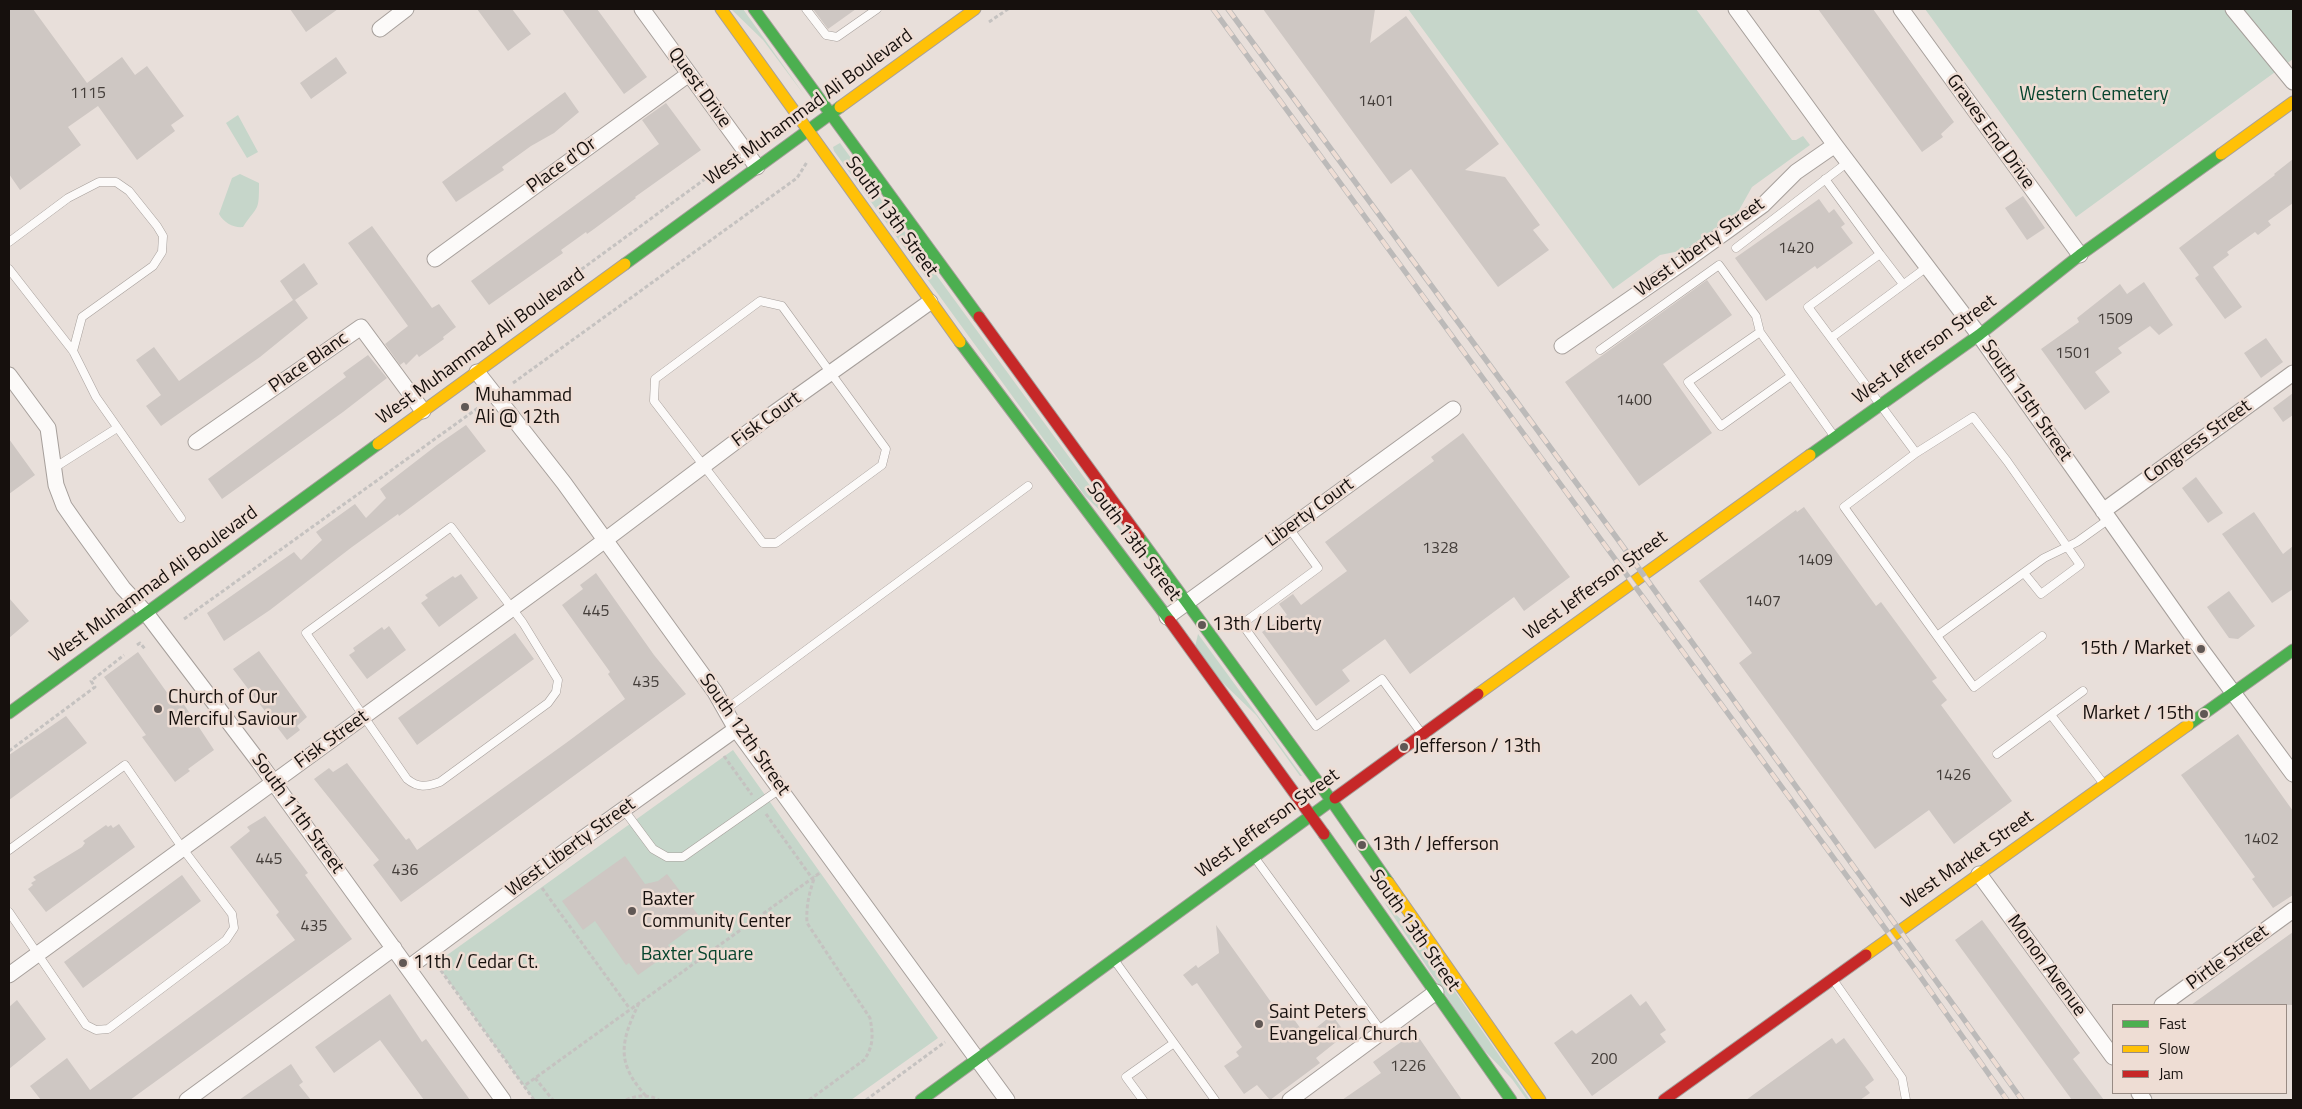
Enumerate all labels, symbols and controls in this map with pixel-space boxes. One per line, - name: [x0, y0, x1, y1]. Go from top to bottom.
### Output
- street label: West Muhammad Ali Boulevard: [701, 25, 917, 191]
- street label: Quest Drive: [662, 43, 736, 133]
- street label: Graves End Drive: [1941, 70, 2039, 194]
- house number: 1115: [70, 84, 106, 104]
- park label: Western Cemetery: [2019, 84, 2169, 106]
- house number: 1401: [1358, 92, 1394, 112]
- street label: Place d'Or: [523, 133, 601, 199]
- street label: South 13th Street: [840, 153, 942, 281]
- street label: West Liberty Street: [1631, 193, 1769, 303]
- house number: 1420: [1778, 239, 1814, 259]
- street label: West Muhammad Ali Boulevard: [373, 264, 589, 430]
- street label: West Jefferson Street: [1849, 290, 2001, 410]
- house number: 1509: [2097, 310, 2133, 330]
- street label: Place Blanc: [265, 328, 353, 398]
- street label: South 15th Street: [1976, 336, 2076, 466]
- house number: 1501: [2055, 344, 2091, 364]
- place label: Muhammad Ali @ 12th: [475, 385, 572, 429]
- street label: Fisk Court: [728, 387, 806, 453]
- house number: 1400: [1616, 391, 1652, 411]
- street label: Congress Street: [2140, 395, 2256, 489]
- marker: Muhammad Ali @ 12th: [459, 401, 471, 413]
- street label: Liberty Court: [1262, 474, 1358, 552]
- street label: South 13th Street: [1081, 478, 1185, 606]
- street label: West Muhammad Ali Boulevard: [46, 502, 262, 668]
- street label: West Jefferson Street: [1520, 526, 1672, 646]
- house number: 1328: [1422, 539, 1458, 559]
- house number: 1409: [1797, 551, 1833, 571]
- house number: 1407: [1745, 592, 1781, 612]
- house number: 445: [583, 602, 609, 622]
- place label: 13th / Liberty: [1212, 614, 1322, 636]
- marker: 13th / Liberty: [1196, 619, 1208, 631]
- place label: 15th / Market: [2080, 638, 2191, 660]
- marker: 15th / Market: [2195, 643, 2207, 655]
- street label: South 12th Street: [694, 670, 794, 800]
- house number: 435: [633, 673, 659, 693]
- place label: Church of Our Merciful Saviour: [168, 687, 297, 731]
- marker: Church of Our Merciful Saviour: [152, 703, 164, 715]
- place label: Market / 15th: [2083, 703, 2194, 725]
- street label: Fisk Street: [291, 706, 373, 774]
- marker: Market / 15th: [2198, 708, 2210, 720]
- place label: Jefferson / 13th: [1414, 736, 1541, 758]
- marker: Jefferson / 13th: [1398, 741, 1410, 753]
- street label: South 11th Street: [246, 750, 348, 878]
- street label: West Jefferson Street: [1192, 764, 1344, 884]
- house number: 1426: [1935, 766, 1971, 786]
- street label: West Liberty Street: [502, 793, 640, 903]
- street label: West Market Street: [1898, 806, 2038, 914]
- house number: 1402: [2243, 830, 2279, 850]
- place label: 13th / Jefferson: [1372, 834, 1499, 856]
- marker: 13th / Jefferson: [1356, 839, 1368, 851]
- house number: 445: [256, 850, 282, 870]
- house number: 436: [392, 861, 418, 881]
- street label: South 13th Street: [1364, 866, 1464, 996]
- place label: Baxter Community Center: [642, 889, 791, 933]
- marker: Baxter Community Center: [626, 905, 638, 917]
- street label: Monon Avenue: [2002, 911, 2090, 1021]
- house number: 435: [301, 917, 327, 937]
- street label: Pirtle Street: [2183, 921, 2273, 995]
- park label: Baxter Square: [641, 944, 753, 966]
- place label: 11th / Cedar Ct.: [413, 952, 538, 974]
- marker: 11th / Cedar Ct.: [397, 957, 409, 969]
- place label: Saint Peters Evangelical Church: [1269, 1002, 1418, 1046]
- legend: [2112, 1004, 2287, 1094]
- text: Fast: [2159, 1012, 2186, 1035]
- marker: Saint Peters Evangelical Church: [1253, 1018, 1265, 1030]
- text: Slow: [2159, 1037, 2190, 1060]
- house number: 200: [1591, 1050, 1617, 1070]
- house number: 1226: [1390, 1057, 1426, 1077]
- text: Jam: [2159, 1062, 2183, 1085]

